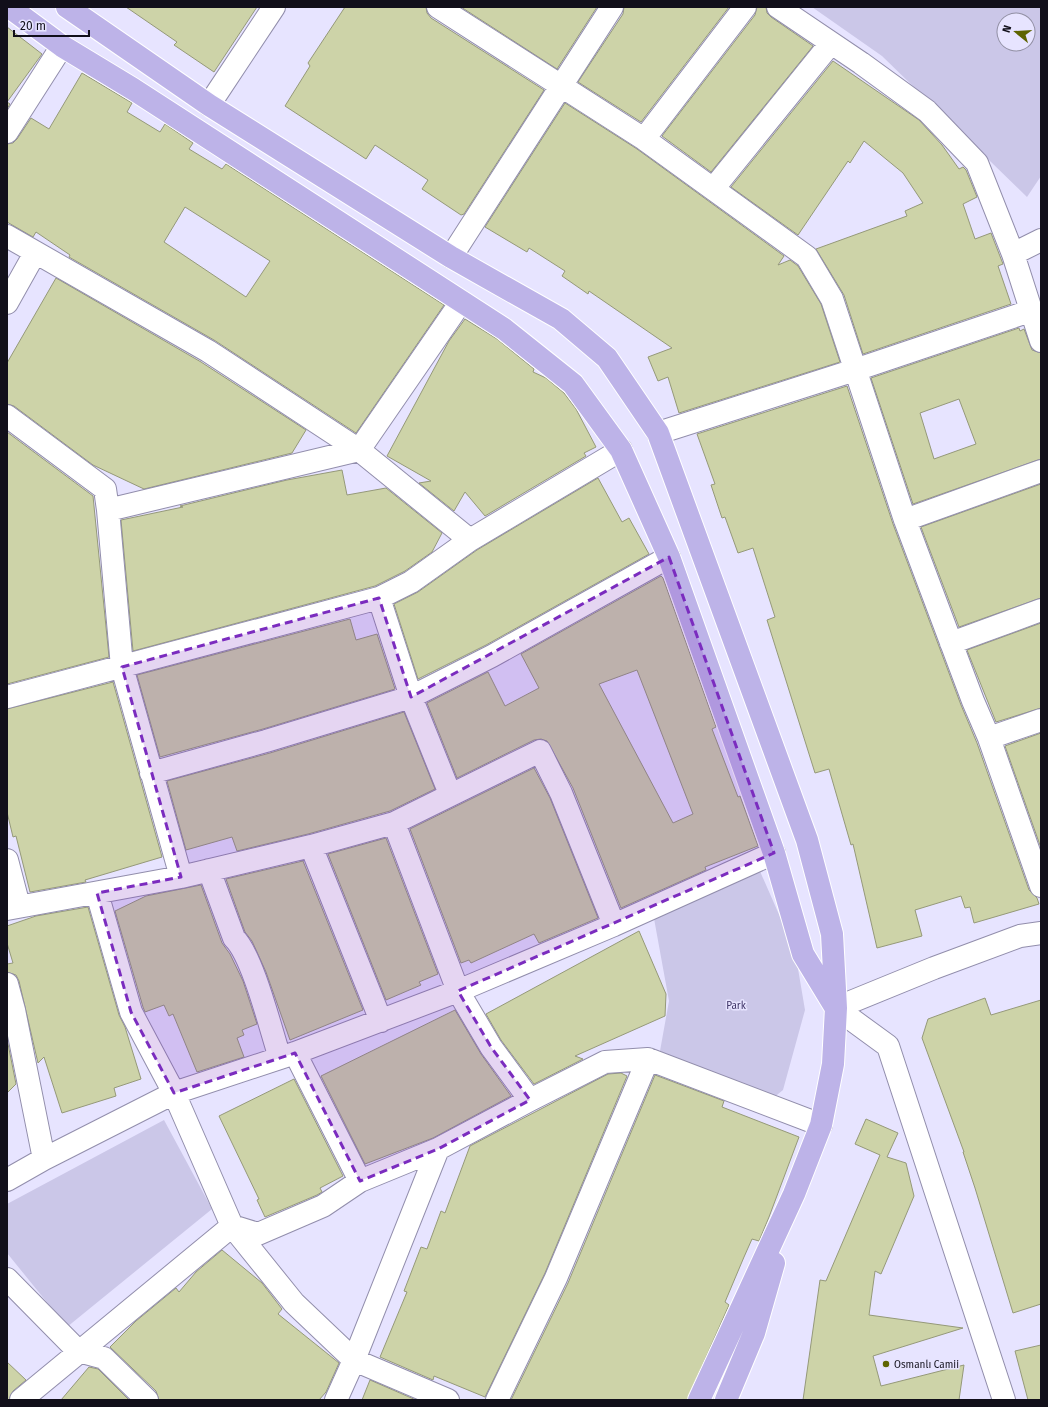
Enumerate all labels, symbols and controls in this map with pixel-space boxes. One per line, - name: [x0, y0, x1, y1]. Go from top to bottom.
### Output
- scale bar: [14, 12, 89, 38]
- north arrow: [996, 12, 1036, 52]
- text: 20 m: [20, 19, 46, 33]
- text: N: [1000, 24, 1014, 35]
- park label: Park: [726, 1000, 747, 1012]
- marker: Osmanlı Camii: [881, 1359, 891, 1369]
- place label: Osmanlı Camii: [894, 1359, 959, 1371]

